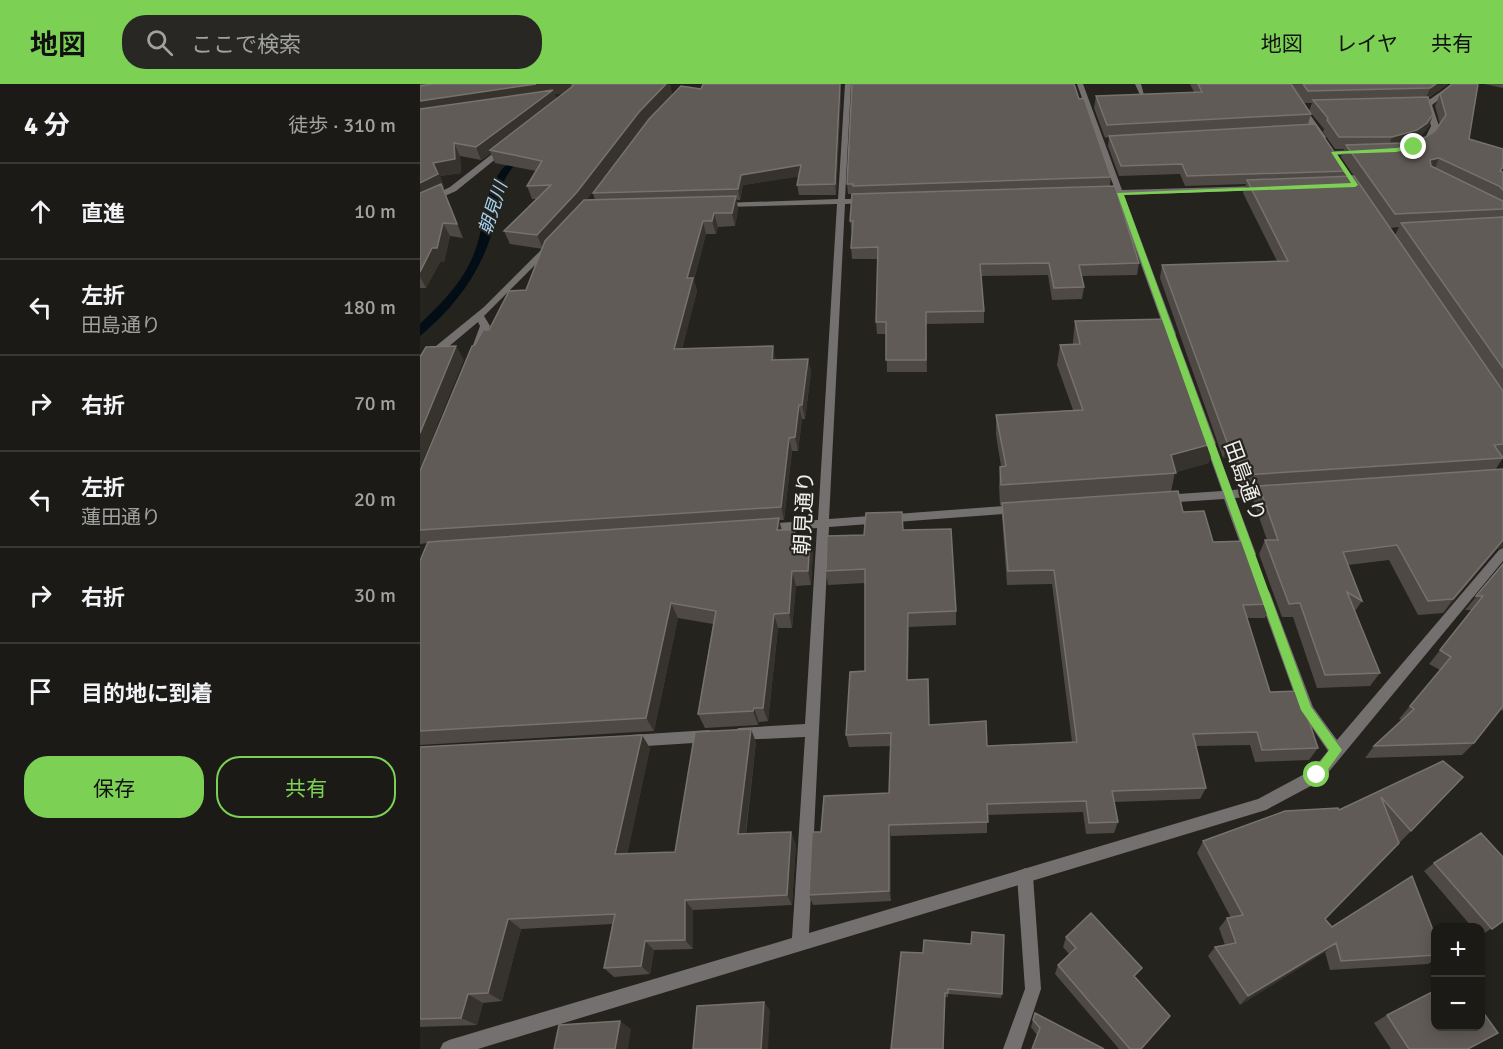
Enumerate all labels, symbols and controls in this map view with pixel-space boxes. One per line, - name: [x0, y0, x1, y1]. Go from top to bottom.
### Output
- search box: [122, 15, 542, 69]
- icon: search: [143, 26, 176, 59]
- text: 地図: [30, 28, 86, 62]
- text: ここで検索: [191, 31, 301, 58]
- text: 地図: [1261, 31, 1303, 57]
- text: レイヤ: [1336, 31, 1398, 57]
- text: 共有: [1431, 31, 1473, 57]
- text: 4 分: [24, 110, 70, 142]
- text: 徒歩 · 310 m: [288, 113, 396, 138]
- route end: [1400, 133, 1426, 159]
- water label: 朝見川: [474, 177, 512, 237]
- icon: ahead: [24, 195, 57, 228]
- text: 10 m: [354, 199, 396, 224]
- text: 直進: [81, 200, 125, 227]
- text: 左折: [81, 282, 125, 309]
- icon: left: [24, 291, 57, 324]
- text: 180 m: [343, 295, 396, 320]
- text: 田島通り: [81, 313, 161, 338]
- icon: right: [24, 387, 57, 420]
- text: 70 m: [354, 391, 396, 416]
- text: 右折: [81, 392, 125, 419]
- street label: 田島通り: [1218, 437, 1272, 525]
- street label: 朝見通り: [789, 470, 819, 556]
- text: 左折: [81, 474, 125, 501]
- icon: left: [24, 483, 57, 516]
- text: 20 m: [354, 487, 396, 512]
- text: 蓮田通り: [81, 505, 161, 530]
- icon: right: [24, 579, 57, 612]
- text: 30 m: [354, 583, 396, 608]
- text: 右折: [81, 584, 125, 611]
- icon: arrive: [24, 675, 57, 708]
- text: 目的地に到着: [81, 680, 213, 707]
- button: 保存: [24, 756, 204, 818]
- button: 共有: [216, 756, 396, 818]
- route start: [1303, 761, 1329, 787]
- map controls: [1431, 923, 1485, 1031]
- button: +: [1431, 923, 1485, 977]
- button: −: [1431, 977, 1485, 1031]

